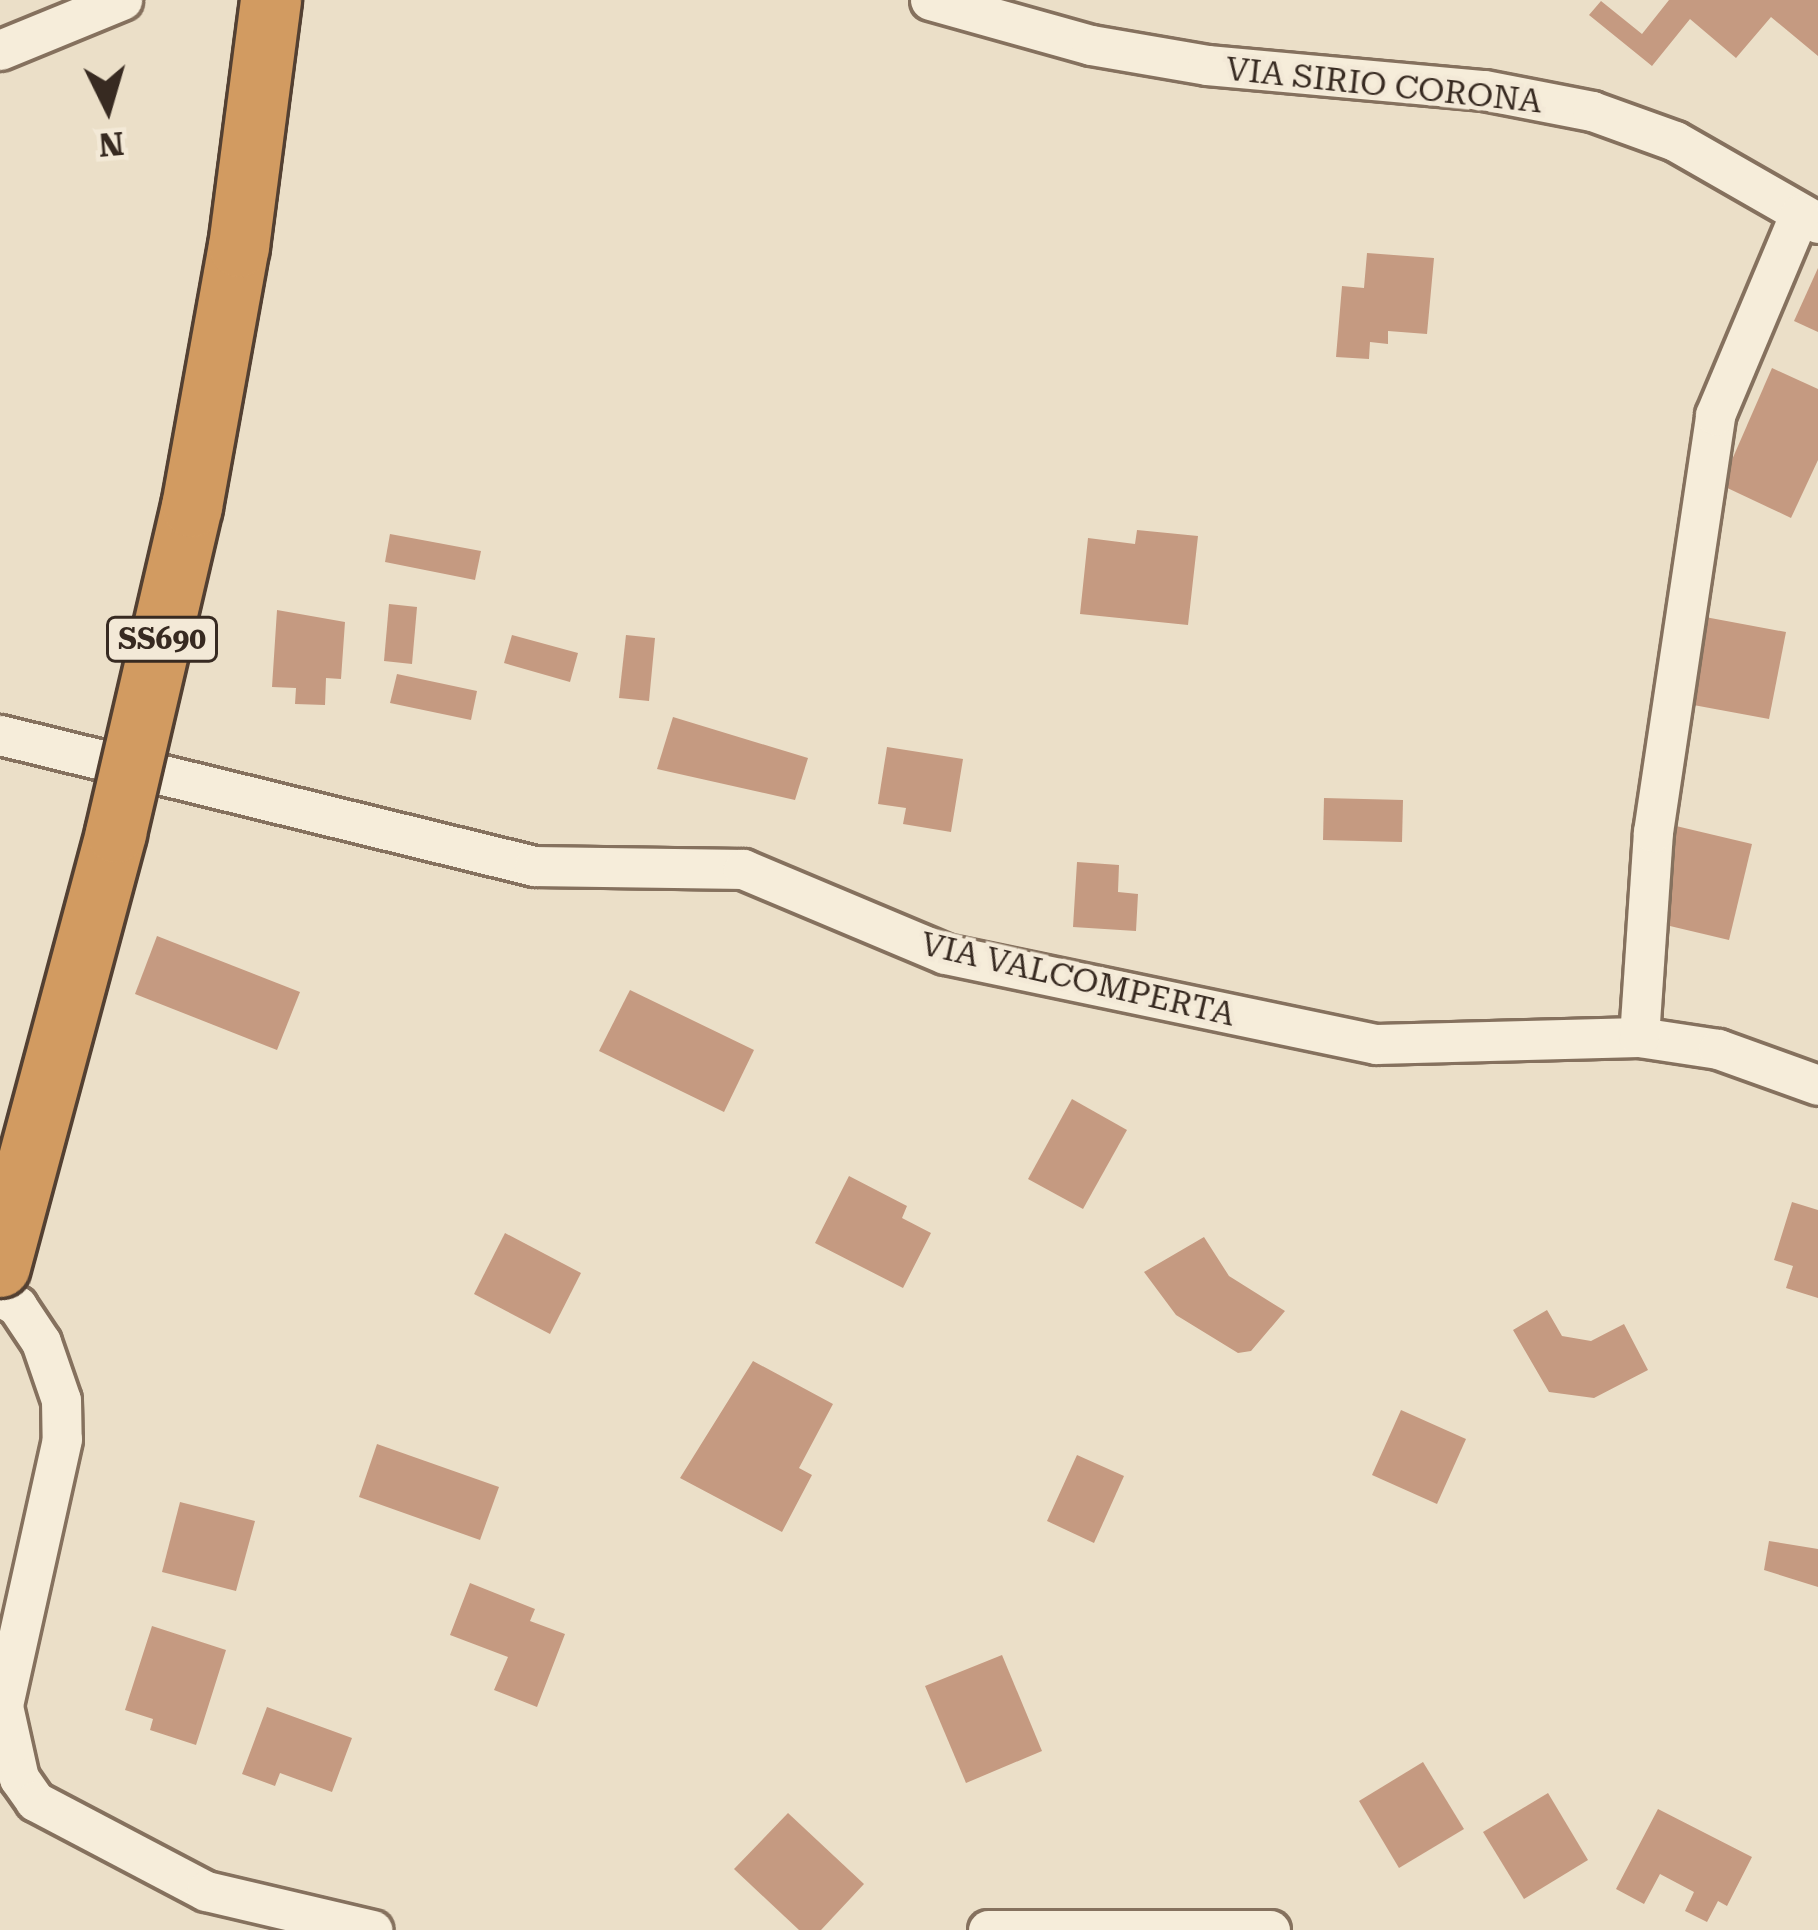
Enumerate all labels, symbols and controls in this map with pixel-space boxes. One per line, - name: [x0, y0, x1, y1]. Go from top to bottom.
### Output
- north arrow: [48, 48, 168, 168]
- street label: VIA SIRIO CORONA: [1224, 49, 1544, 121]
- text: N: [97, 124, 126, 165]
- road number: SS690: [105, 615, 219, 663]
- street label: VIA VALCOMPERTA: [917, 924, 1239, 1034]

